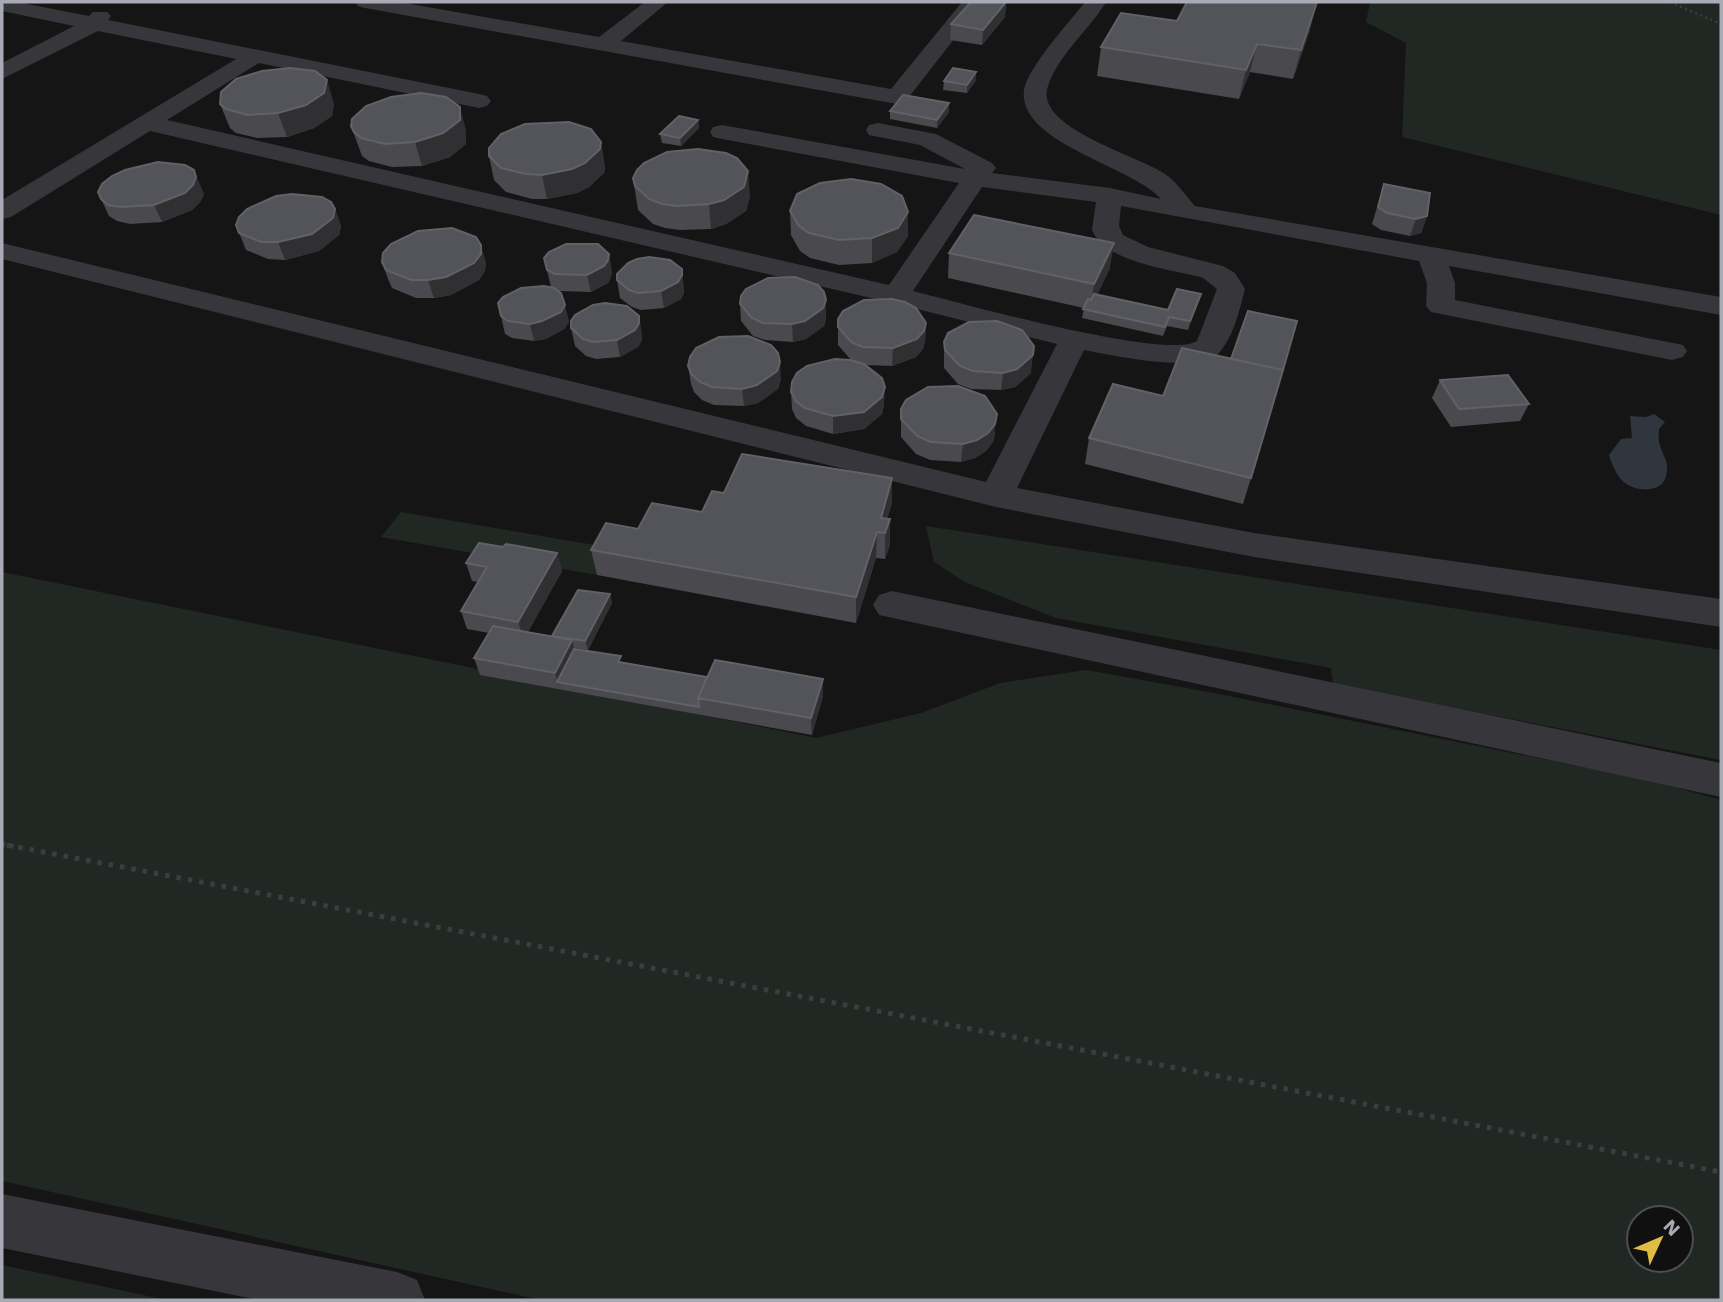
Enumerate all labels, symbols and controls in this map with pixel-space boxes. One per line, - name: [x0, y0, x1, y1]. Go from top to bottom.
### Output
- north arrow: [1625, 1204, 1695, 1274]
- text: N: [1659, 1214, 1685, 1241]

